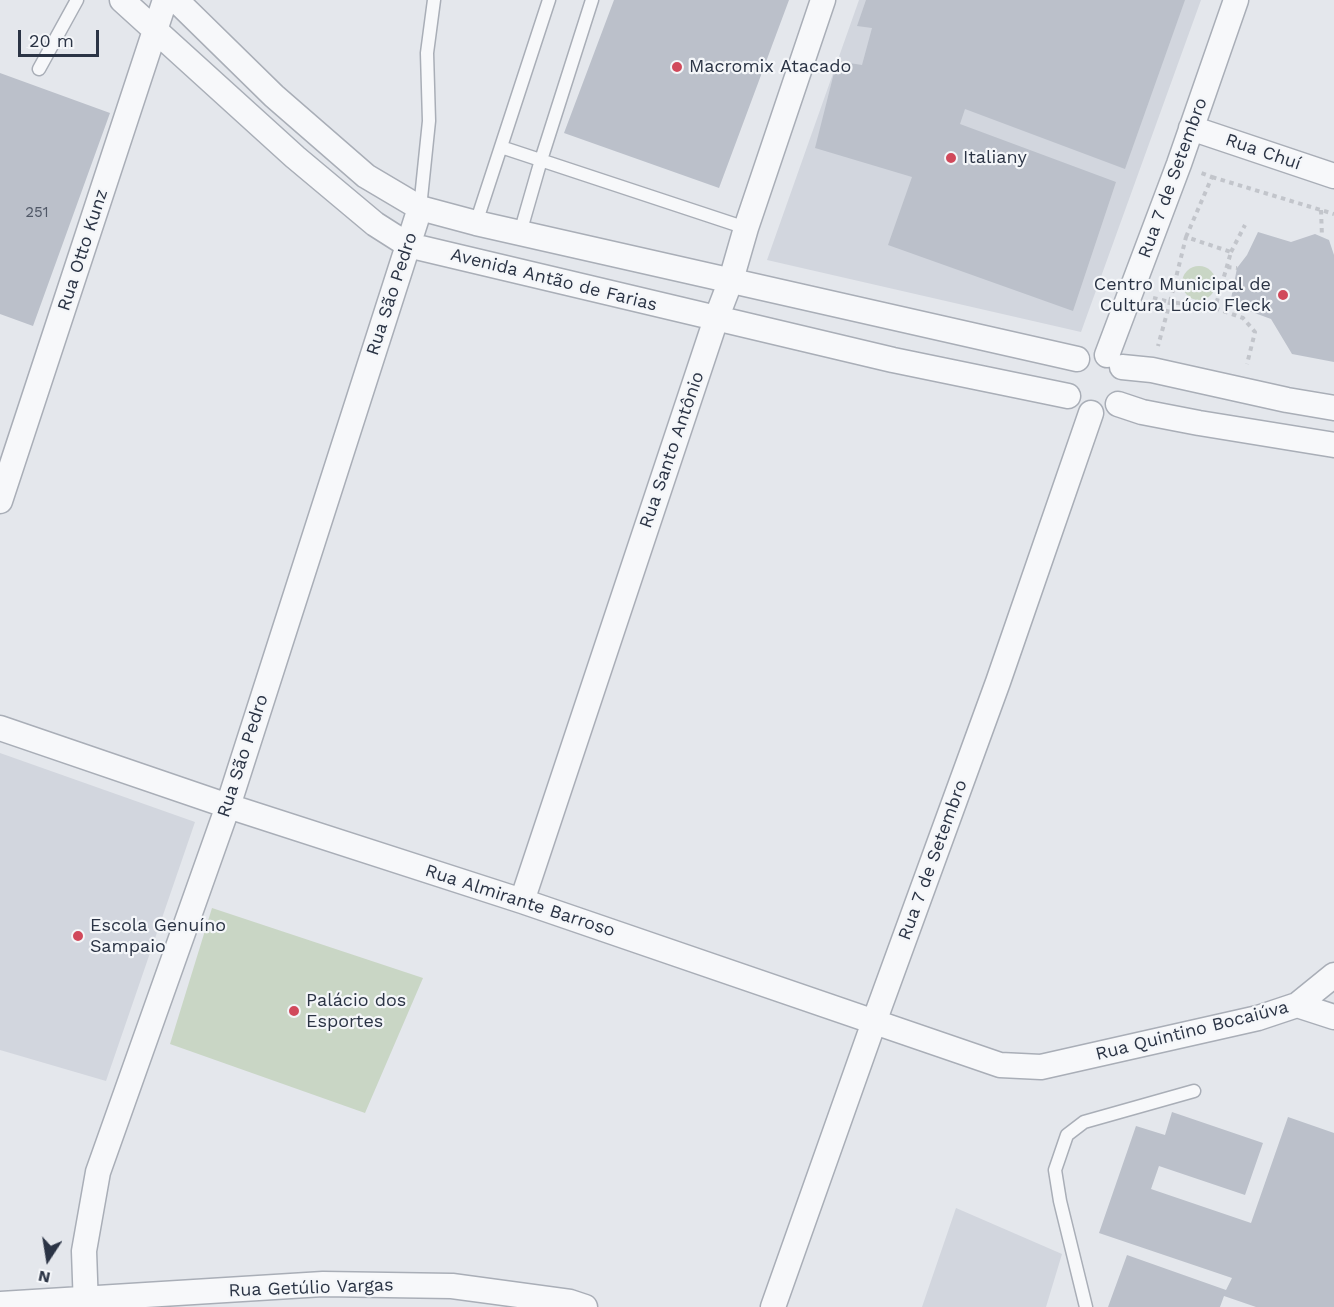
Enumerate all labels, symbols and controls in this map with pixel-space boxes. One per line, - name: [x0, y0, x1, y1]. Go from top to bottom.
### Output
- scale bar: [21, 18, 102, 56]
- text: 20 m: [29, 30, 74, 51]
- place label: Macromix Atacado: [689, 56, 851, 78]
- marker: Macromix Atacado: [670, 60, 684, 74]
- street label: Rua 7 de Setembro: [1134, 95, 1212, 261]
- street label: Rua Chuí: [1222, 129, 1304, 175]
- place label: Italiany: [963, 147, 1027, 169]
- marker: Italiany: [944, 151, 958, 165]
- street label: Rua Otto Kunz: [53, 186, 113, 314]
- house number: 251: [25, 204, 49, 222]
- street label: Rua São Pedro: [362, 230, 422, 358]
- street label: Avenida Antão de Farias: [449, 244, 659, 316]
- place label: Centro Municipal de Cultura Lúcio Fleck: [1094, 274, 1271, 316]
- marker: Centro Municipal de Cultura Lúcio Fleck: [1276, 288, 1290, 302]
- street label: Rua Santo Antônio: [635, 369, 709, 531]
- street label: Rua São Pedro: [213, 692, 273, 820]
- street label: Rua 7 de Setembro: [894, 777, 972, 943]
- street label: Rua Almirante Barroso: [422, 860, 618, 942]
- place label: Escola Genuíno Sampaio: [90, 915, 226, 958]
- marker: Escola Genuíno Sampaio: [71, 929, 85, 943]
- place label: Palácio dos Esportes: [306, 990, 406, 1032]
- street label: Rua Quintino Bocaiúva: [1093, 997, 1291, 1065]
- marker: Palácio dos Esportes: [287, 1004, 301, 1018]
- north arrow: [18, 1229, 78, 1289]
- text: N: [36, 1267, 52, 1288]
- street label: Rua Getúlio Vargas: [228, 1274, 394, 1302]

